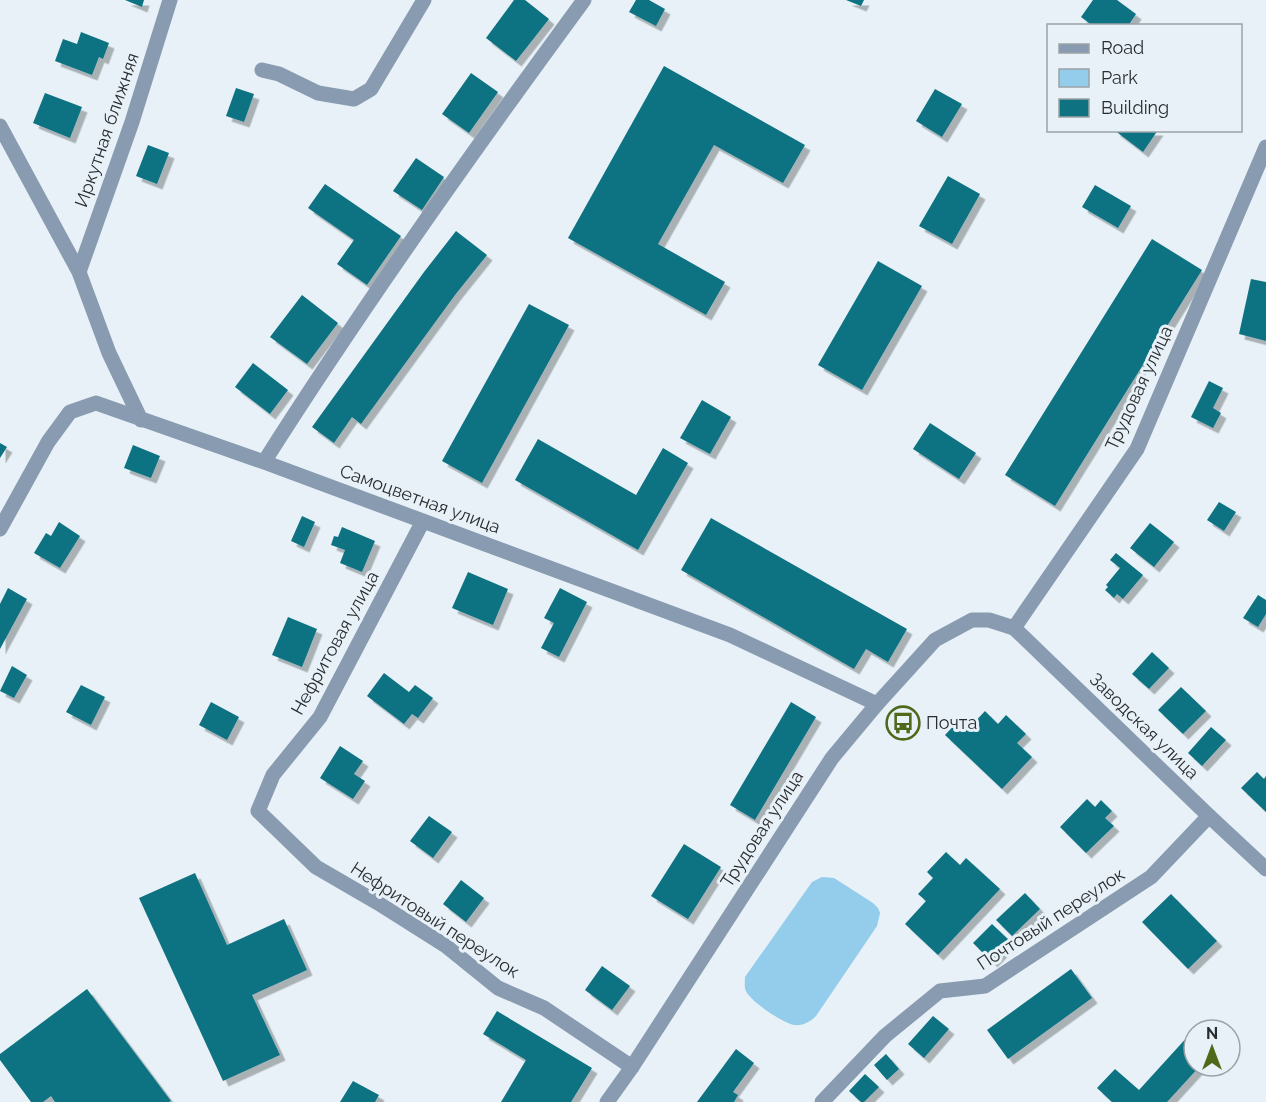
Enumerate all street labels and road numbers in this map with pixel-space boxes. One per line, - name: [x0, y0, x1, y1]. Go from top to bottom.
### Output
- street label: Иркутная ближняя: [70, 50, 143, 210]
- street label: Трудовая улица: [1101, 322, 1177, 453]
- street label: Самоцветная улица: [337, 460, 503, 537]
- street label: Нефритовая улица: [286, 567, 383, 718]
- street label: Заводская улица: [1085, 668, 1203, 783]
- street label: Трудовая улица: [716, 766, 807, 891]
- street label: Нефритовый переулок: [347, 857, 523, 982]
- street label: Почтовый переулок: [973, 863, 1128, 974]

